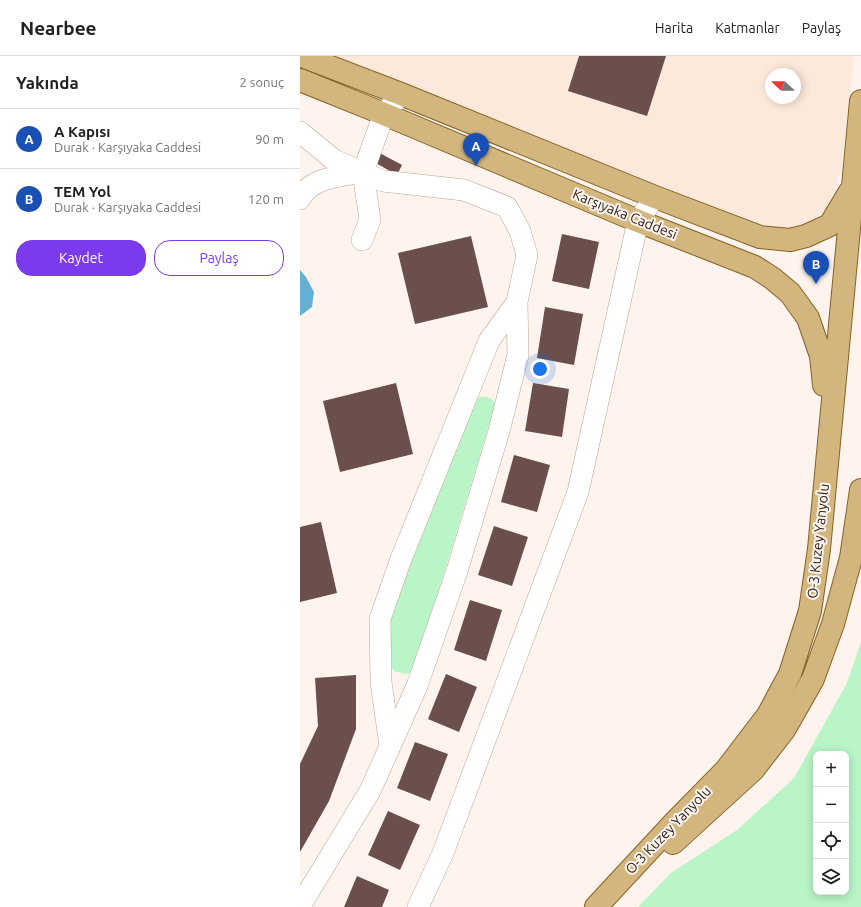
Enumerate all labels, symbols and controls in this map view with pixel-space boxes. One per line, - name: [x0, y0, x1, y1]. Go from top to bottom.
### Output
- text: Nearbee: [20, 17, 97, 39]
- text: Harita: [655, 20, 693, 36]
- text: Katmanlar: [715, 20, 780, 36]
- text: Paylaş: [802, 20, 841, 36]
- north arrow: [765, 68, 801, 104]
- text: Yakında: [16, 73, 79, 92]
- text: 2 sonuç: [240, 75, 284, 89]
- text: A Kapısı: [54, 123, 111, 140]
- text: A: [24, 132, 34, 146]
- text: 90 m: [255, 132, 284, 146]
- pin: A: [463, 133, 489, 166]
- text: Durak · Karşıyaka Caddesi: [54, 140, 201, 154]
- text: TEM Yol: [54, 183, 111, 200]
- street label: Karşıyaka Caddesi: [570, 186, 680, 242]
- text: B: [25, 192, 33, 206]
- text: 120 m: [248, 192, 284, 206]
- text: Durak · Karşıyaka Caddesi: [54, 200, 201, 214]
- button: Kaydet: [16, 240, 146, 276]
- button: Paylaş: [154, 240, 284, 276]
- pin: B: [803, 251, 829, 284]
- your location: [530, 359, 550, 379]
- street label: O-3 Kuzey Yanyolu: [804, 483, 832, 599]
- map controls: [813, 751, 849, 895]
- button: +: [813, 751, 849, 787]
- street label: O-3 Kuzey Yanyolu: [622, 783, 714, 877]
- button: −: [813, 787, 849, 823]
- button: locate: [813, 823, 849, 859]
- button: layers: [813, 859, 849, 895]

